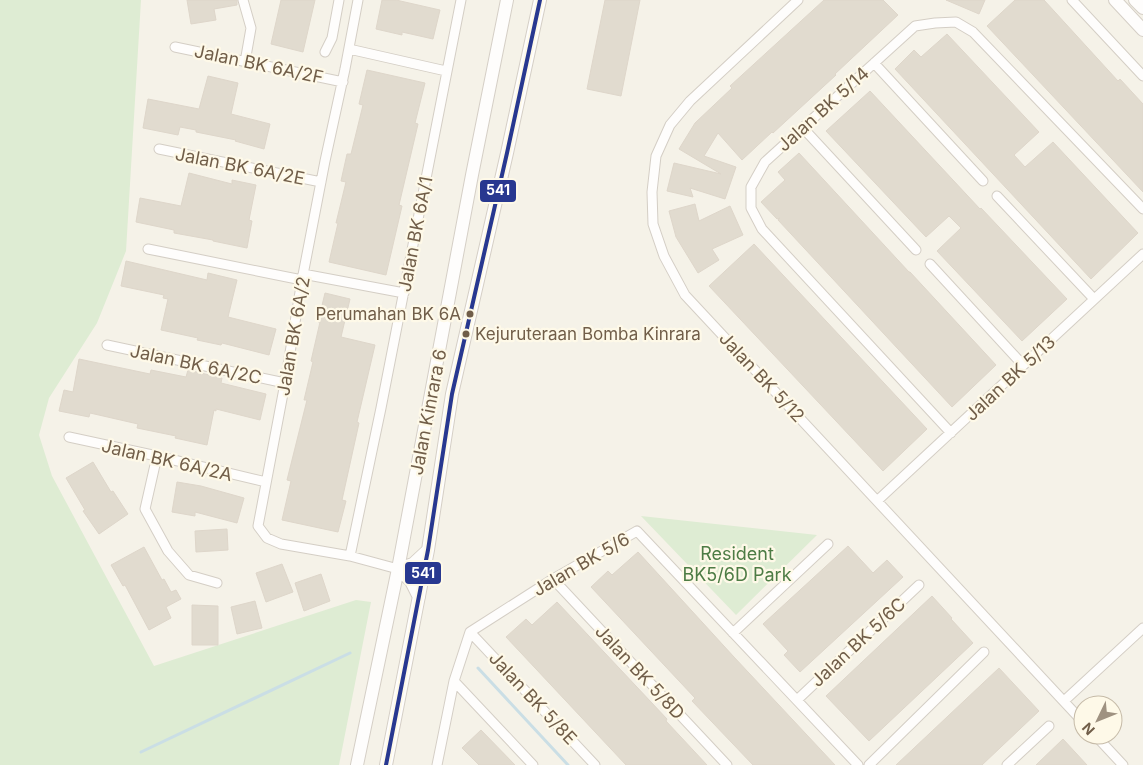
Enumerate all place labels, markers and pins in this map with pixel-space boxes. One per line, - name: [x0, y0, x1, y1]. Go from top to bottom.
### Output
- place label: Perumahan BK 6A: [315, 304, 461, 324]
- marker: Perumahan BK 6A: [465, 309, 475, 319]
- place label: Kejuruteraan Bomba Kinrara: [475, 324, 701, 344]
- marker: Kejuruteraan Bomba Kinrara: [461, 329, 471, 339]

